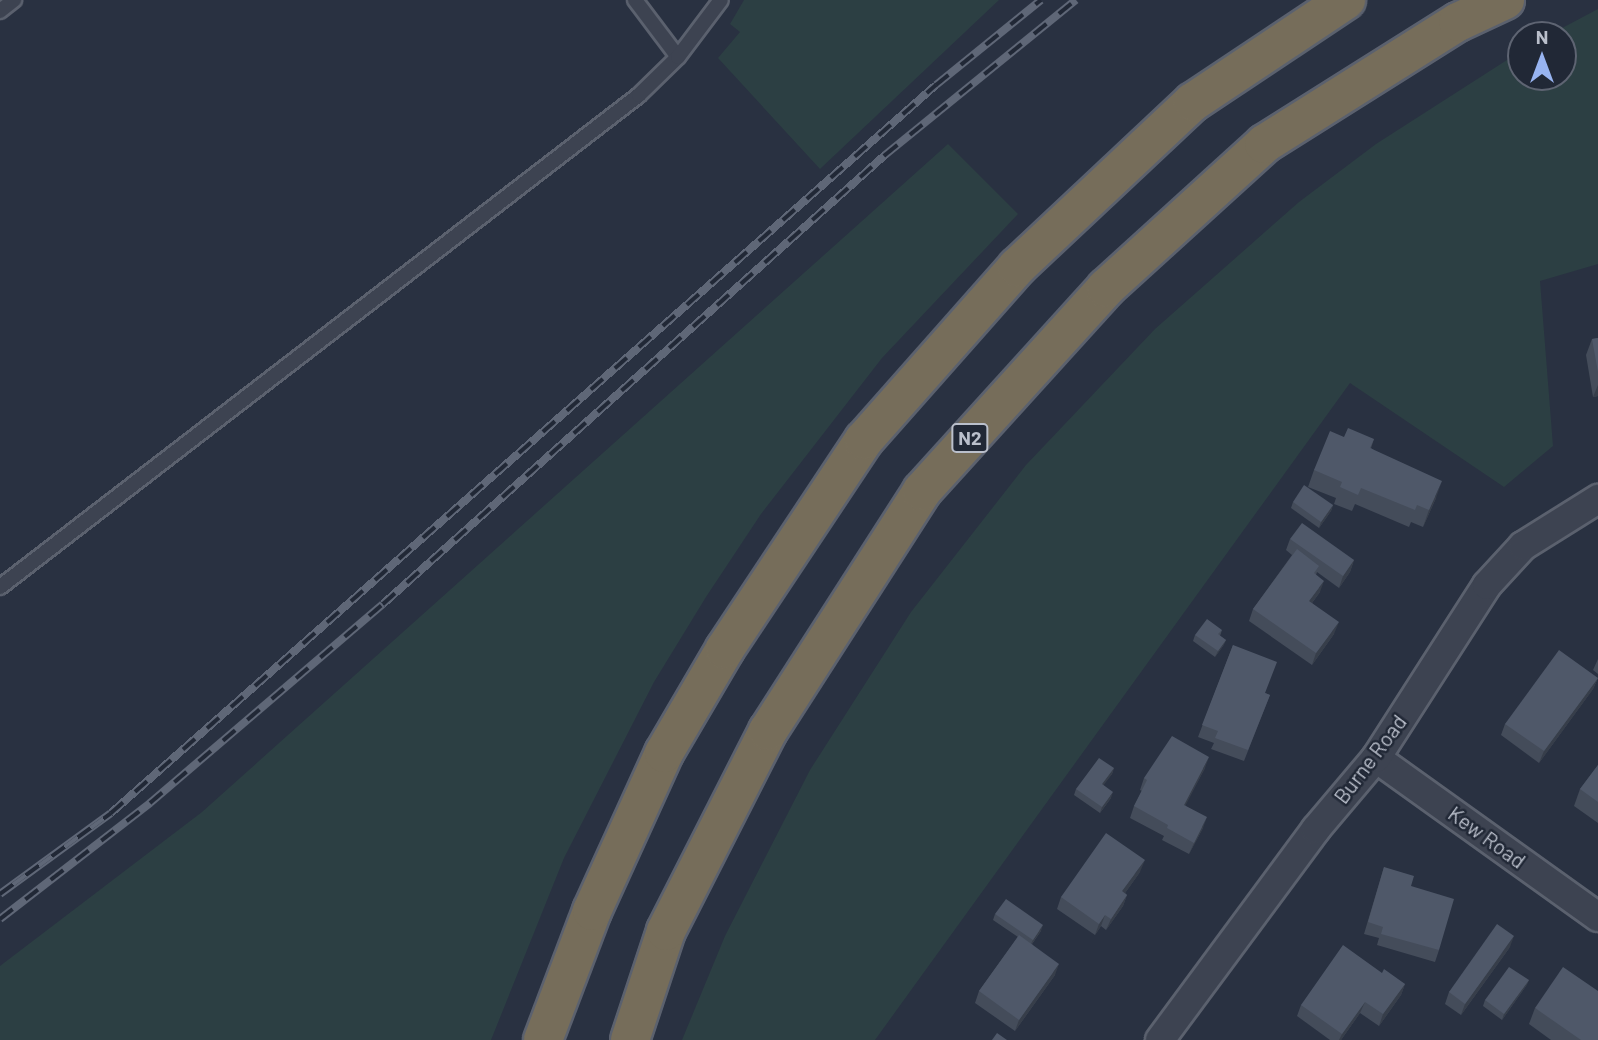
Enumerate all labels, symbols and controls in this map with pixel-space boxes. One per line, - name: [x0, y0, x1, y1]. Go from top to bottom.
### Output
- north arrow: [1507, 21, 1577, 91]
- text: N: [1536, 25, 1548, 48]
- road number: N2: [951, 422, 989, 453]
- street label: Burne Road: [1328, 710, 1412, 808]
- street label: Kew Road: [1444, 801, 1530, 873]

